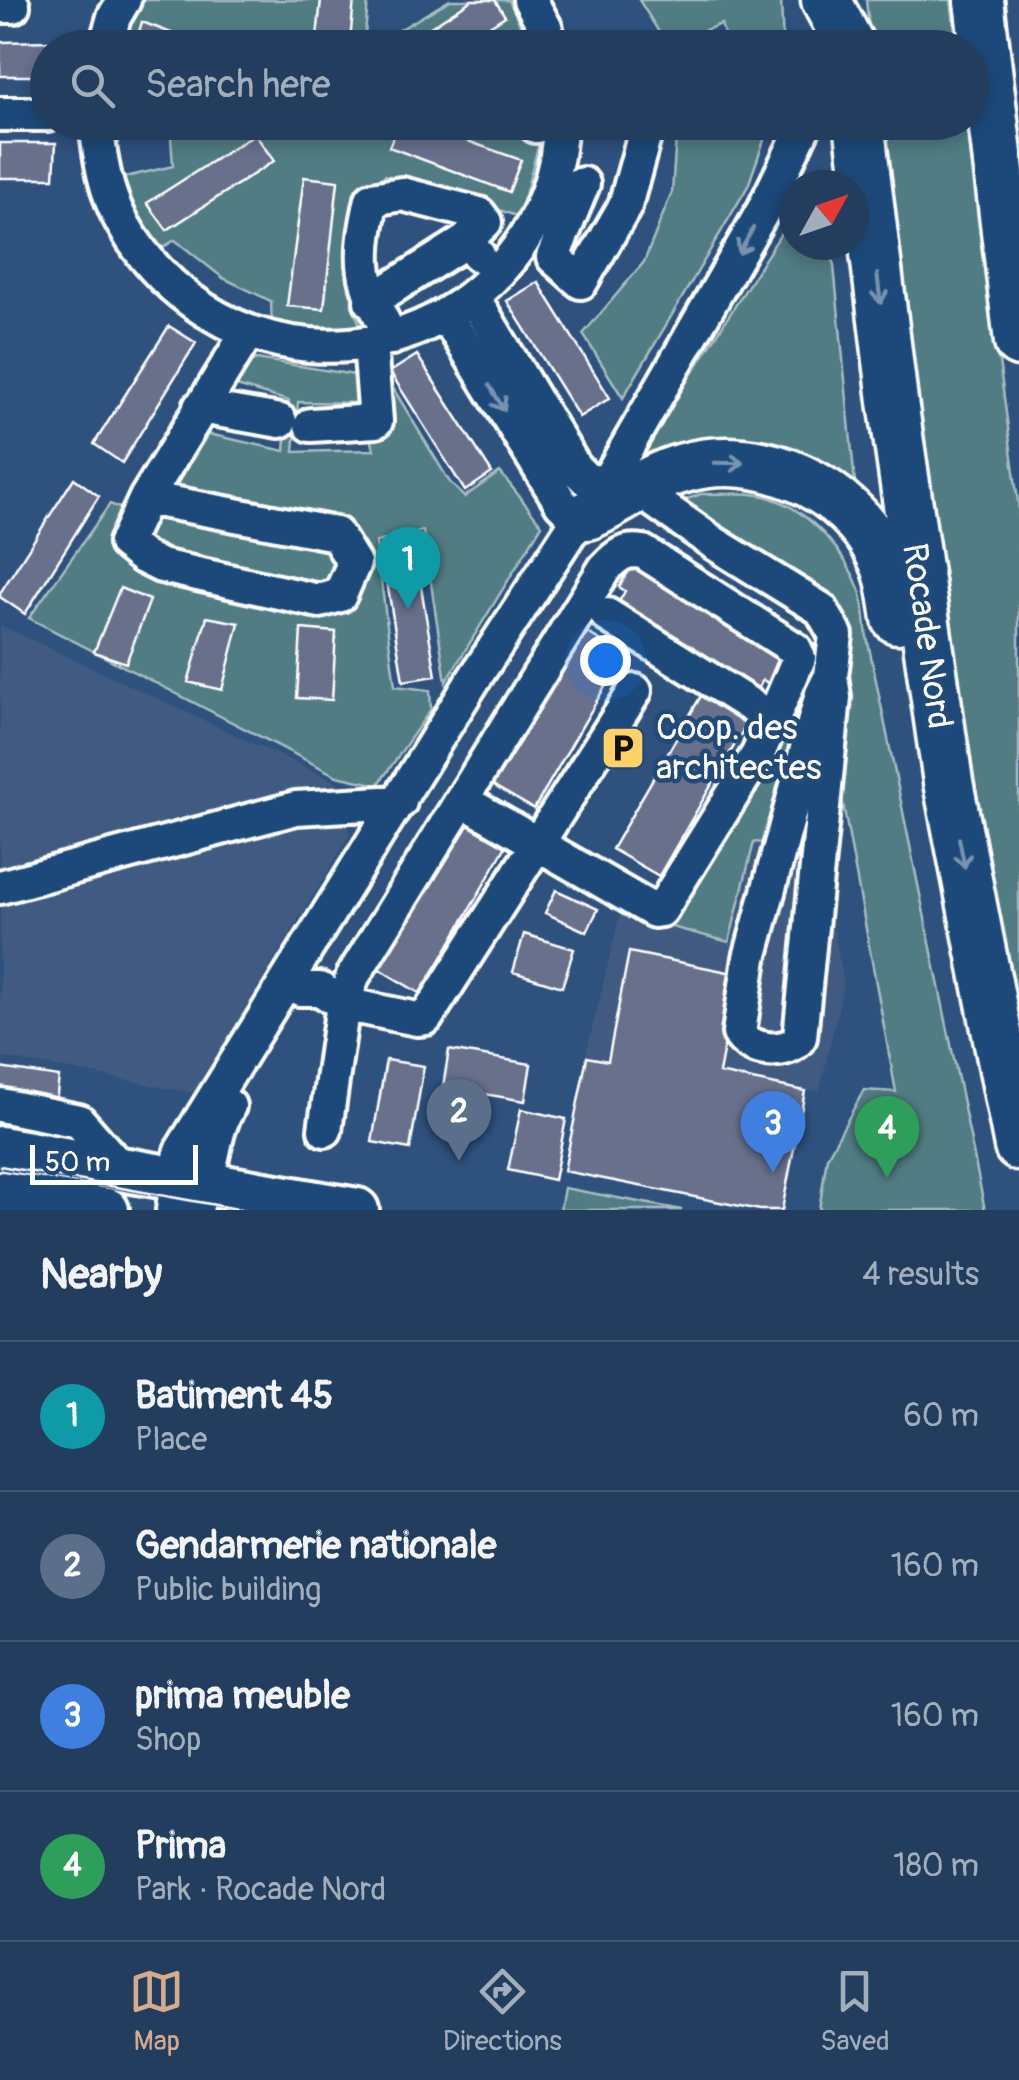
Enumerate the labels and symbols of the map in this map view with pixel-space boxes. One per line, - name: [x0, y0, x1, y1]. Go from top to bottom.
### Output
- north arrow: [779, 170, 869, 260]
- one-way arrow: [736, 226, 756, 255]
- one-way arrow: [870, 272, 889, 304]
- one-way arrow: [487, 384, 507, 412]
- one-way arrow: [712, 453, 744, 472]
- pin: 1: [376, 526, 440, 609]
- street label: Rocade Nord: [892, 540, 962, 732]
- your location: [580, 635, 631, 686]
- place label: Coop. des architectes: [656, 706, 822, 790]
- parking icon: Coop. des architectes: [600, 725, 646, 771]
- one-way arrow: [953, 836, 972, 868]
- pin: 2: [426, 1078, 492, 1161]
- pin: 3: [740, 1090, 806, 1173]
- pin: 4: [854, 1096, 920, 1178]
- scale bar: [30, 1140, 198, 1184]

